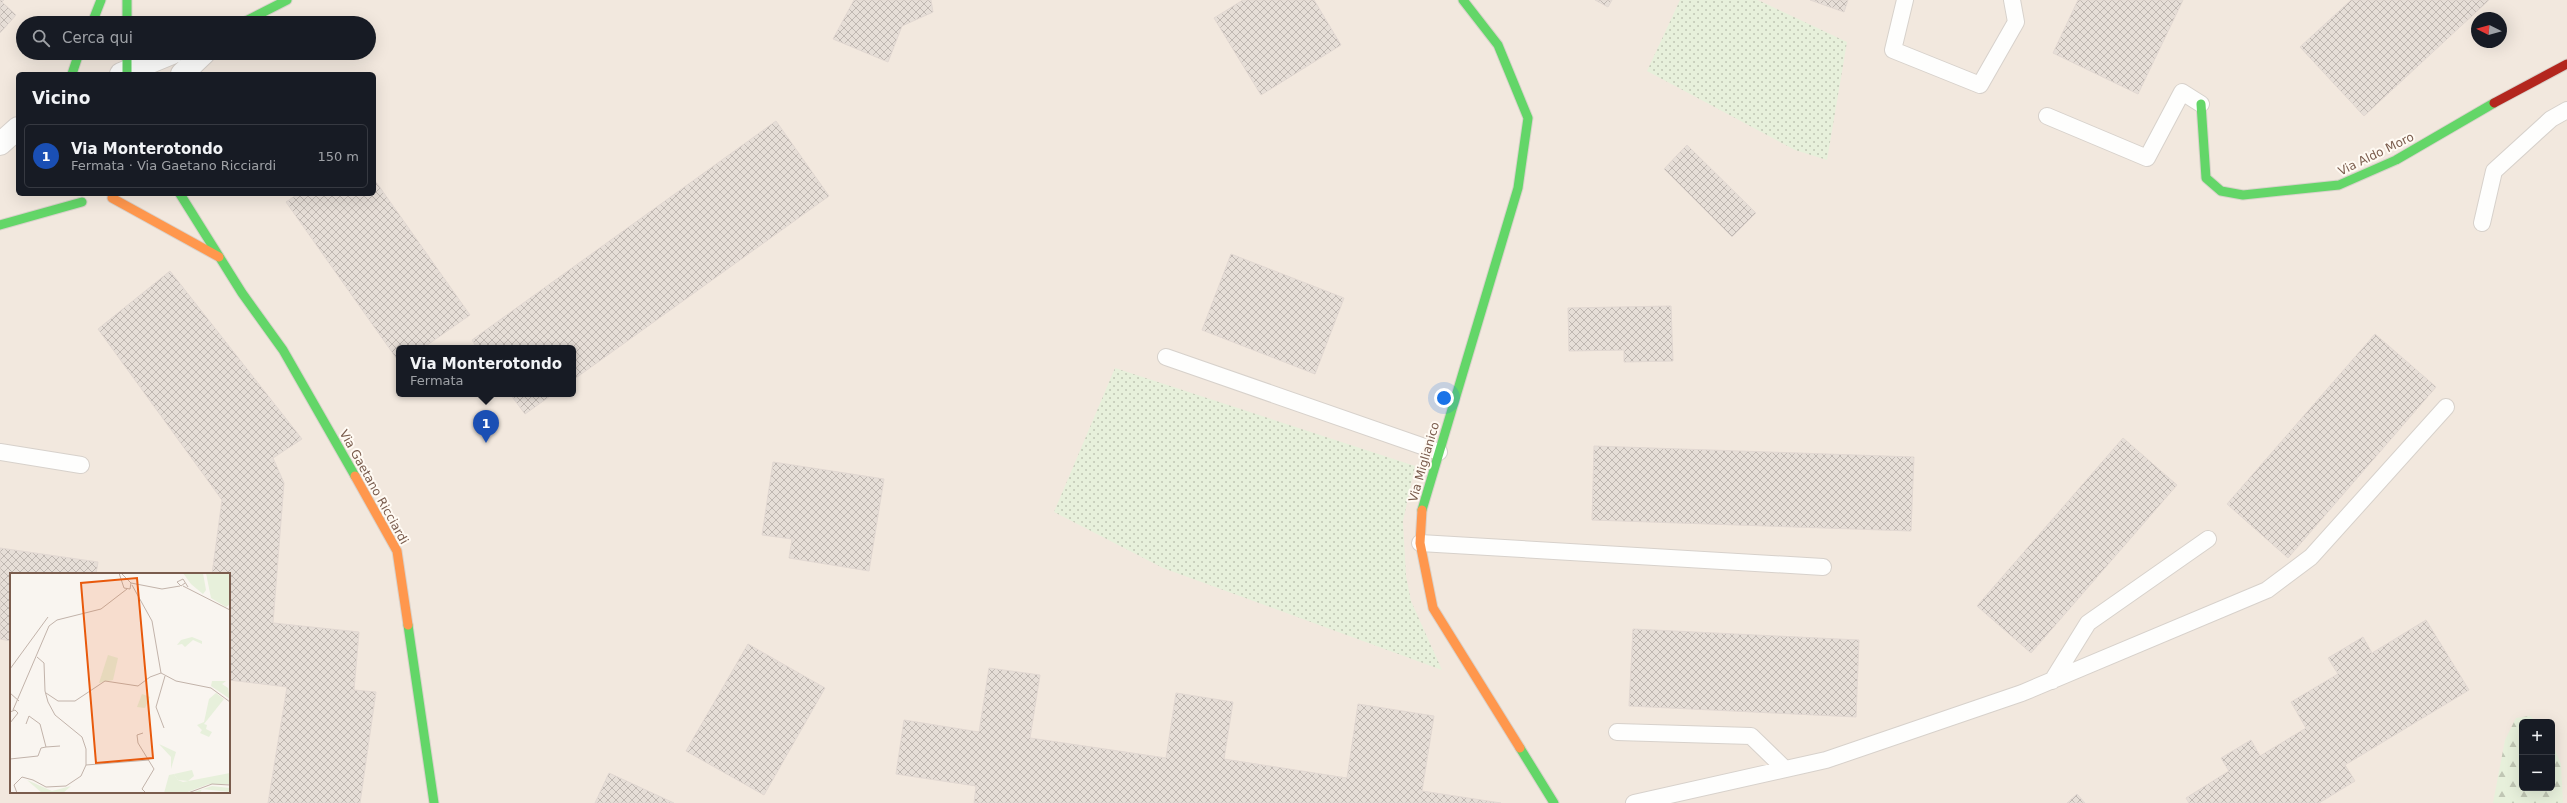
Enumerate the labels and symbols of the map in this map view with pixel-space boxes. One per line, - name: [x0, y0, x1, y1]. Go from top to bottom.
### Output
- north arrow: [2471, 12, 2507, 48]
- street label: Via Aldo Moro: [2336, 130, 2416, 178]
- your location: [1434, 388, 1454, 408]
- pin: 1: [473, 410, 499, 443]
- street label: Via Miglianico: [1406, 420, 1442, 504]
- street label: Via Gaetano Ricciardi: [337, 427, 411, 547]
- inset map: [10, 573, 230, 793]

